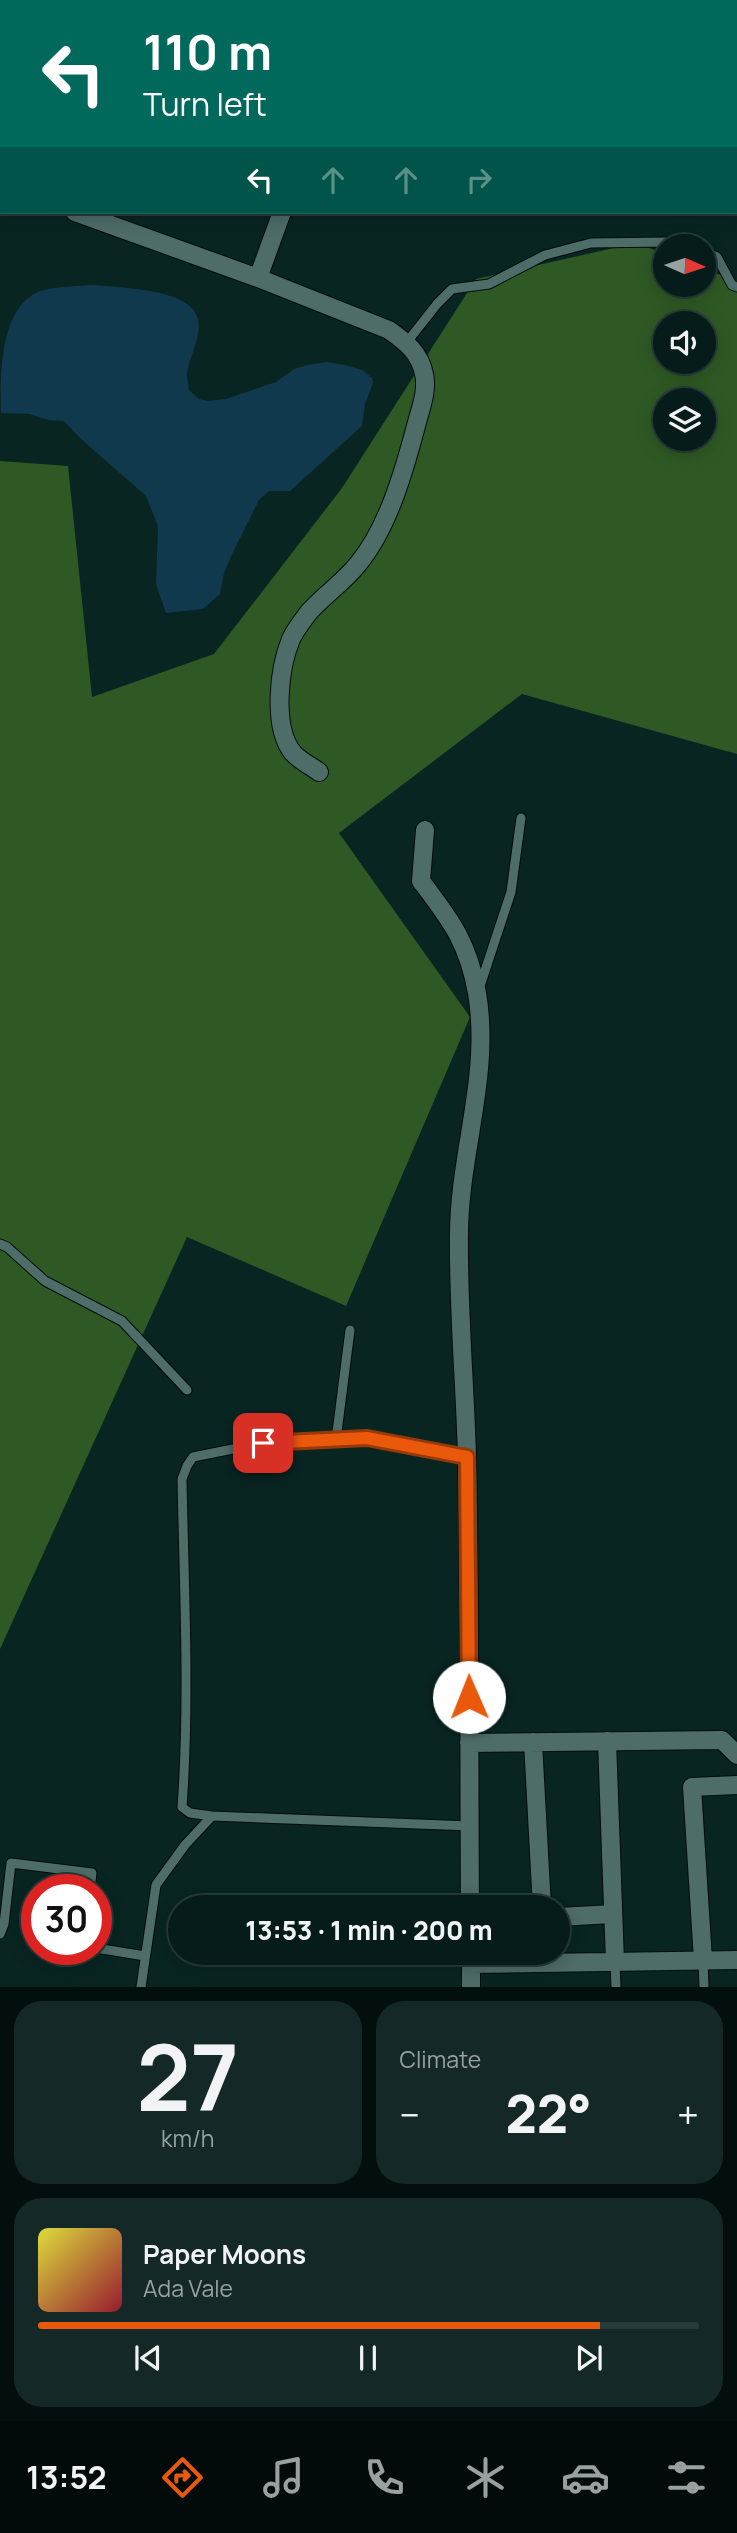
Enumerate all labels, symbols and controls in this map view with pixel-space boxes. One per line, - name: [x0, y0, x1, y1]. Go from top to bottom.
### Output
- text: 110 m: [143, 18, 272, 85]
- icon: left: [28, 28, 119, 119]
- text: Turn left: [143, 82, 267, 126]
- icon: left: [241, 161, 279, 199]
- icon: ahead: [314, 161, 352, 199]
- icon: ahead: [387, 161, 425, 199]
- icon: right: [460, 161, 498, 199]
- north arrow: [653, 234, 716, 298]
- map controls: [653, 234, 716, 451]
- button: sound: [653, 311, 716, 374]
- button: layers: [653, 388, 716, 451]
- pin: [233, 1413, 293, 1473]
- icon: arrive: [244, 1424, 282, 1462]
- position arrow: [432, 1660, 506, 1734]
- speed limit sign: 30: [21, 1874, 112, 1965]
- text: 13:53 · 1 min · 200 m: [245, 1912, 493, 1948]
- text: 27: [136, 2014, 239, 2138]
- text: Climate: [400, 2043, 481, 2075]
- text: 22°: [505, 2078, 592, 2149]
- text: −: [400, 2088, 420, 2140]
- text: +: [677, 2088, 699, 2140]
- text: km/h: [161, 2122, 215, 2154]
- text: Paper Moons: [143, 2236, 306, 2272]
- text: Ada Vale: [143, 2272, 233, 2304]
- icon: previous: [129, 2339, 167, 2377]
- icon: pause: [349, 2339, 387, 2377]
- icon: next: [570, 2339, 608, 2377]
- icon: directions: [158, 2453, 207, 2502]
- icon: music: [259, 2453, 308, 2502]
- icon: phone: [360, 2453, 409, 2502]
- icon: climate: [461, 2453, 510, 2502]
- icon: car: [561, 2453, 610, 2502]
- icon: filters: [662, 2453, 711, 2502]
- text: 13:52: [26, 2455, 106, 2499]

